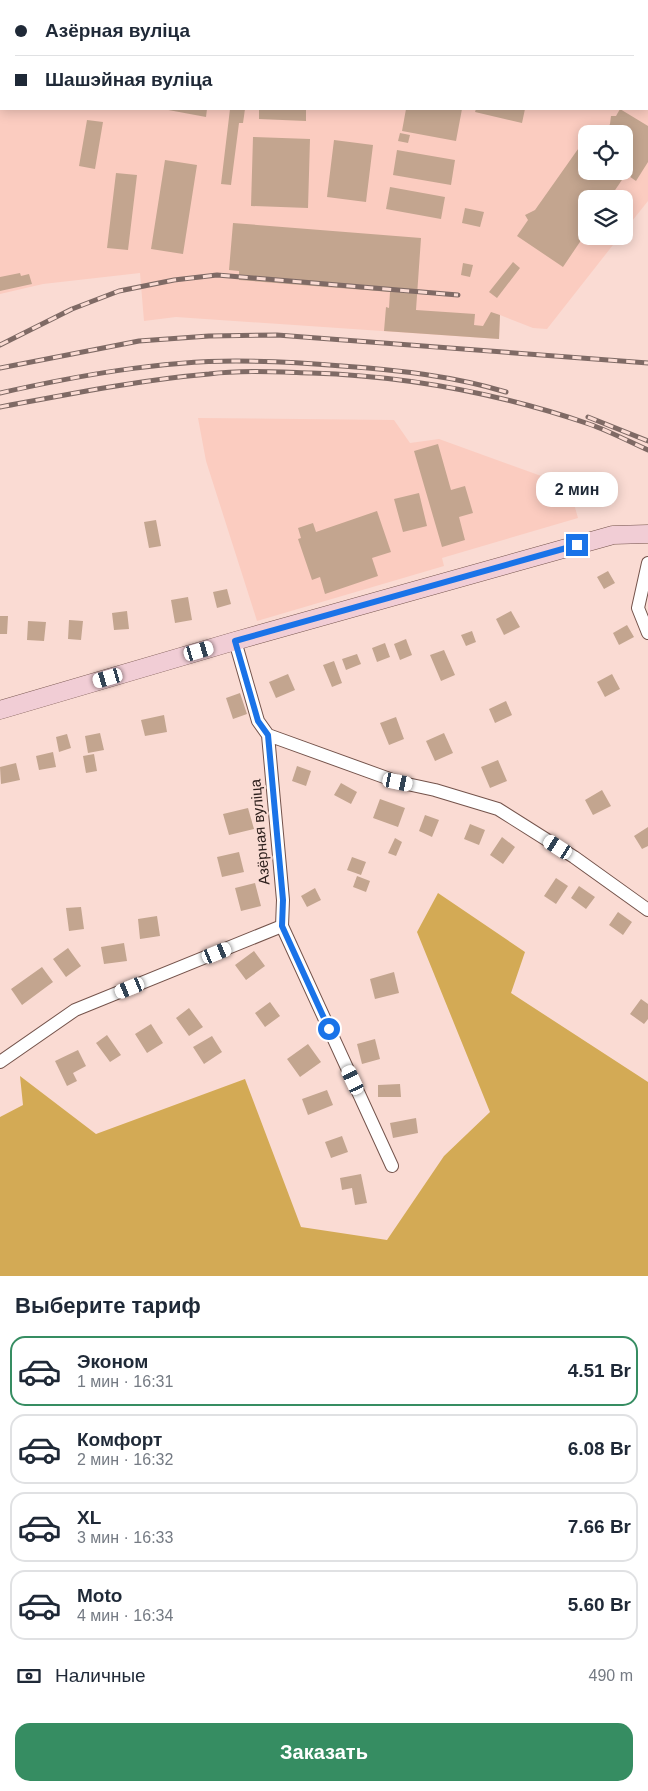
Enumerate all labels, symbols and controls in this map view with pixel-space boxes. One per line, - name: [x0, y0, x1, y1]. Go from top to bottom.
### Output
- text: Азёрная вуліца: [45, 20, 190, 41]
- text: Шашэйная вуліца: [45, 69, 212, 90]
- map controls: [578, 125, 633, 245]
- button: locate: [578, 125, 633, 180]
- button: layers: [578, 190, 633, 245]
- callout: 2 мин: [536, 472, 618, 508]
- text: 2 мин: [555, 481, 599, 498]
- route end: [566, 534, 588, 556]
- car: [182, 640, 215, 662]
- car: [91, 667, 124, 689]
- car: [381, 772, 414, 792]
- street label: Азёрная вуліца: [246, 778, 273, 886]
- car: [541, 833, 574, 861]
- car: [200, 940, 233, 966]
- car: [113, 975, 146, 1001]
- route start: [318, 1018, 340, 1040]
- car: [339, 1063, 366, 1097]
- text: Выберите тариф: [15, 1293, 201, 1318]
- icon: car: [17, 1349, 62, 1394]
- text: Эконом: [77, 1351, 148, 1372]
- text: 4.51 Br: [568, 1360, 631, 1381]
- text: 1 мин · 16:31: [77, 1373, 173, 1390]
- icon: car: [17, 1427, 62, 1472]
- text: Комфорт: [77, 1429, 162, 1450]
- text: 6.08 Br: [568, 1438, 631, 1459]
- text: 2 мин · 16:32: [77, 1451, 173, 1468]
- icon: car: [17, 1505, 62, 1550]
- text: XL: [77, 1507, 101, 1528]
- text: 7.66 Br: [568, 1516, 631, 1537]
- text: 3 мин · 16:33: [77, 1529, 173, 1546]
- icon: car: [17, 1583, 62, 1628]
- text: Moto: [77, 1585, 122, 1606]
- text: 5.60 Br: [568, 1594, 631, 1615]
- text: 4 мин · 16:34: [77, 1607, 173, 1624]
- icon: cash: [15, 1662, 43, 1690]
- text: Наличные: [55, 1665, 146, 1686]
- text: 490 m: [589, 1667, 633, 1684]
- button: Заказать: [15, 1723, 633, 1781]

